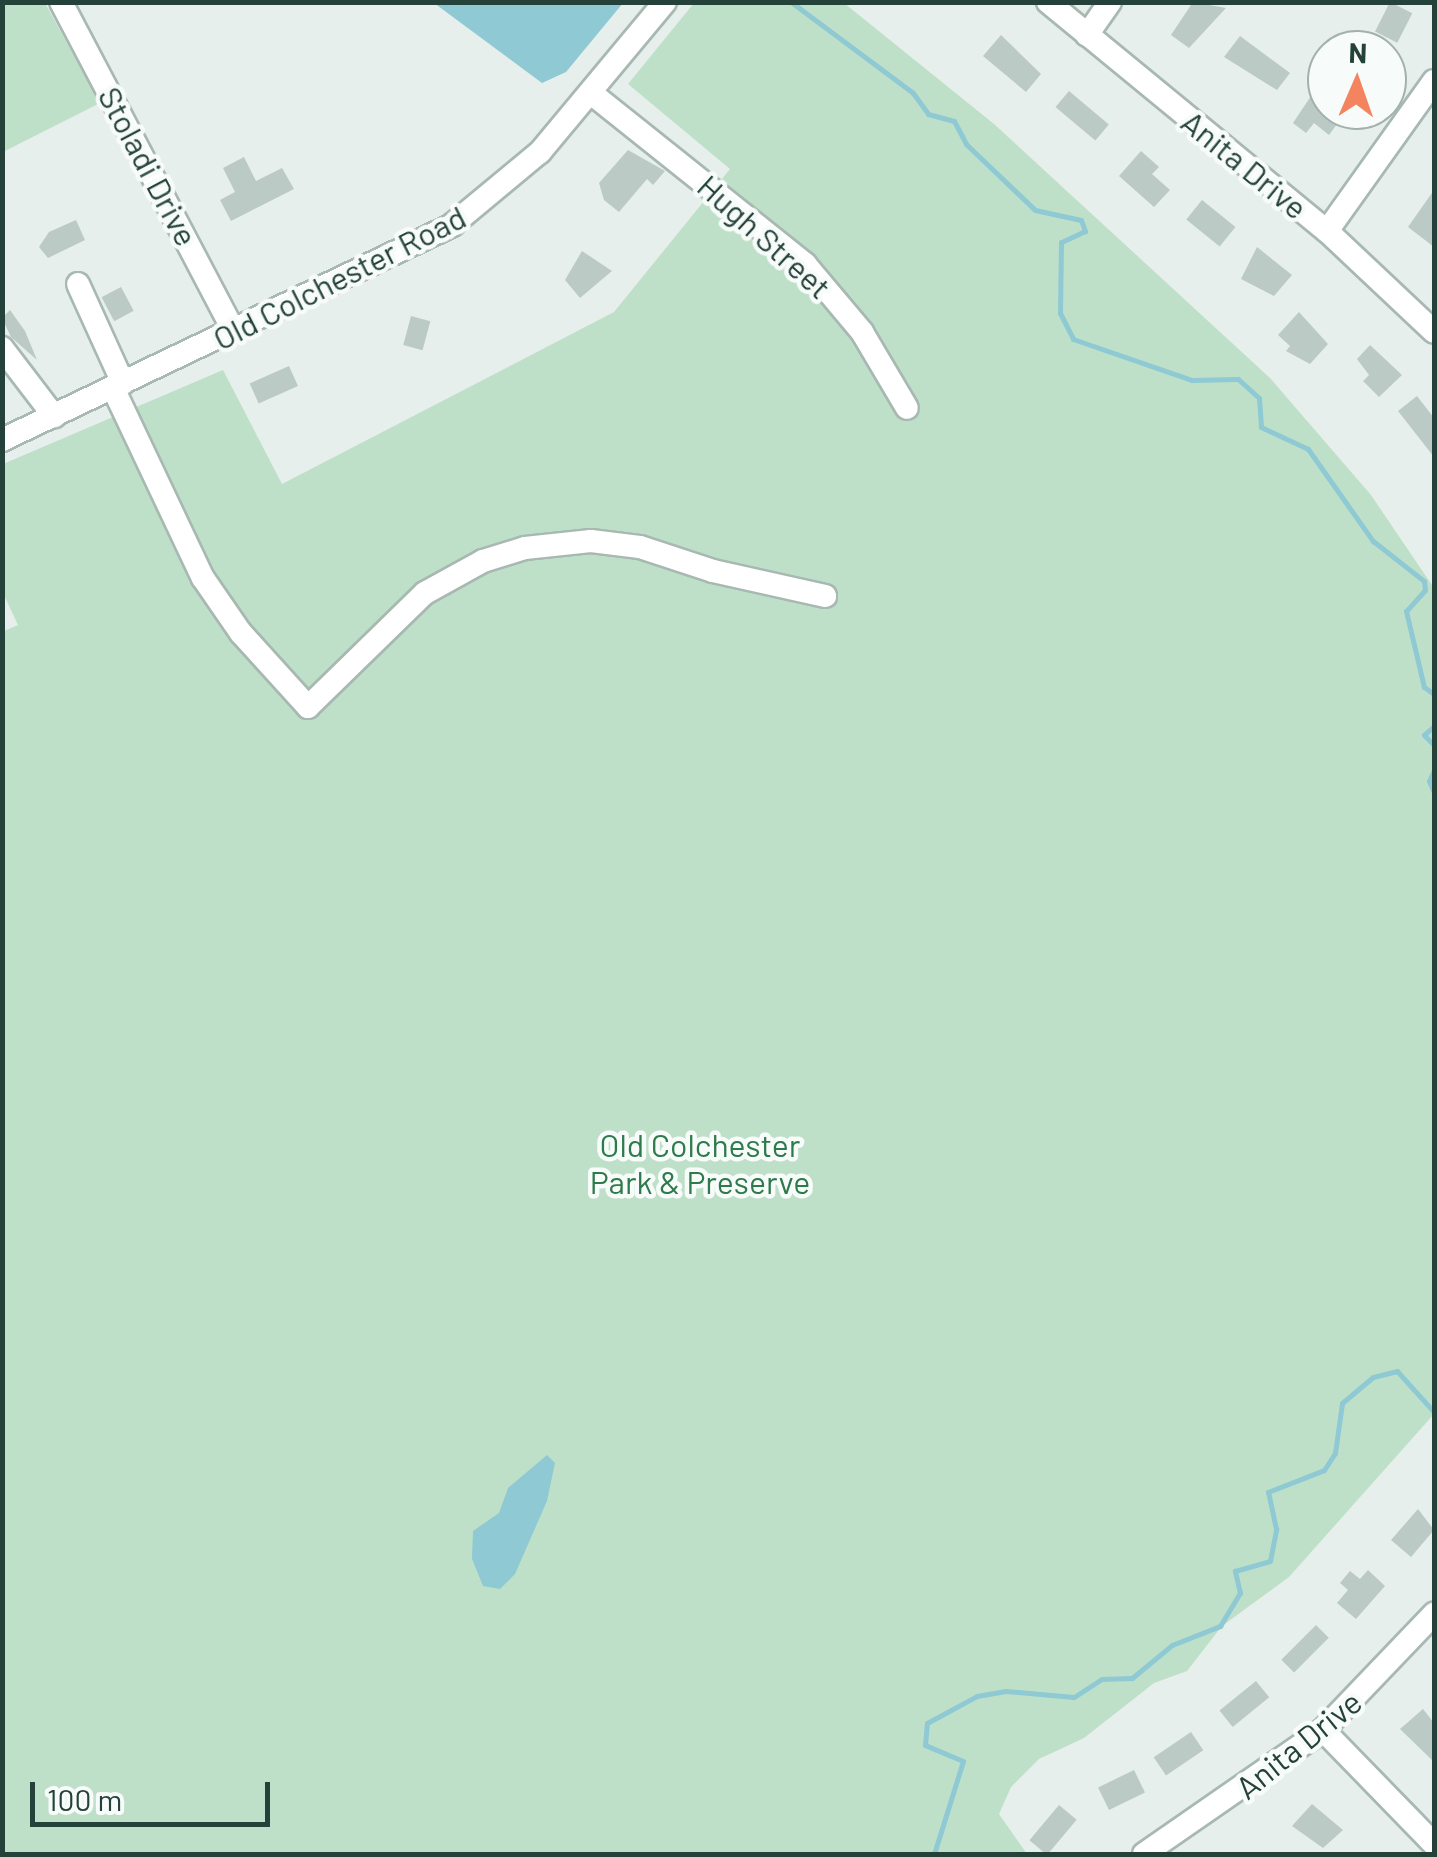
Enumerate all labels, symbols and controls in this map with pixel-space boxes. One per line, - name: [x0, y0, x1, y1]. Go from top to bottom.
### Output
- north arrow: [1307, 30, 1407, 130]
- text: N: [1348, 35, 1368, 69]
- street label: Stoladi Drive: [91, 80, 207, 252]
- street label: Anita Drive: [1174, 102, 1316, 226]
- street label: Hugh Street: [690, 166, 840, 306]
- street label: Old Colchester Road: [206, 197, 472, 357]
- park label: Old Colchester Park & Preserve: [590, 1126, 810, 1201]
- street label: Anita Drive: [1227, 1682, 1369, 1806]
- scale bar: [35, 1762, 275, 1824]
- text: 100 m: [47, 1781, 122, 1817]

